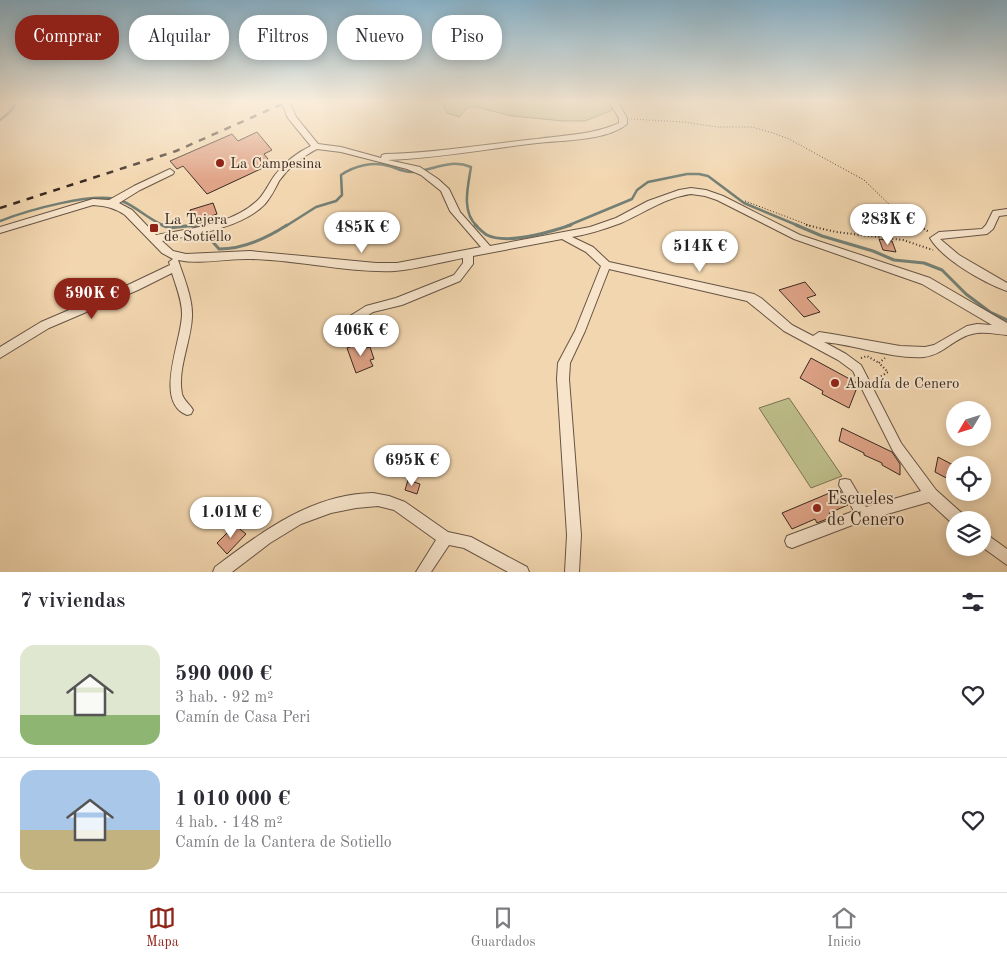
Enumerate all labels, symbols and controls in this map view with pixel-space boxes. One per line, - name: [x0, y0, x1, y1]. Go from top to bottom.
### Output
- chip: Comprar: [15, 15, 119, 60]
- chip: Alquilar: [129, 15, 229, 60]
- chip: Filtros: [239, 15, 327, 60]
- chip: Nuevo: [337, 15, 422, 60]
- chip: Piso: [432, 15, 502, 60]
- marker: La Campesina: [214, 157, 226, 169]
- place label: La Campesina: [230, 157, 322, 172]
- pin: 283K €: [847, 204, 929, 246]
- pin: 485K €: [321, 212, 403, 254]
- text: 283K €: [861, 212, 915, 228]
- place label: La Tejera de Sotiello: [164, 213, 231, 245]
- text: 485K €: [335, 220, 389, 236]
- marker: La Tejera de Sotiello: [148, 222, 160, 234]
- pin: 514K €: [659, 230, 741, 273]
- text: 514K €: [673, 239, 727, 255]
- pin: 590K €: [51, 278, 133, 320]
- text: 590K €: [65, 286, 119, 302]
- pin: 406K €: [320, 314, 402, 357]
- text: 406K €: [334, 323, 388, 339]
- marker: Abadía de Cenero: [829, 377, 841, 389]
- place label: Abadía de Cenero: [845, 377, 960, 392]
- north arrow: [946, 401, 991, 446]
- map controls: [946, 401, 991, 556]
- pin: 695K €: [371, 444, 453, 487]
- text: 695K €: [385, 453, 439, 469]
- button: locate: [946, 456, 991, 501]
- place label: Escueles de Cenero: [827, 490, 904, 529]
- pin: 1.01M €: [185, 496, 277, 539]
- marker: Escueles de Cenero: [811, 502, 823, 514]
- text: 1.01M €: [201, 505, 261, 521]
- button: layers: [946, 511, 991, 556]
- icon: filters: [959, 588, 987, 616]
- text: 7 viviendas: [20, 591, 125, 612]
- text: 590 000 €: [175, 664, 272, 685]
- icon: home: [60, 665, 120, 725]
- icon: heart: [959, 681, 987, 709]
- text: 3 hab. · 92 m²: [175, 690, 273, 706]
- text: Camín de Casa Peri: [175, 710, 310, 726]
- text: 1 010 000 €: [175, 789, 290, 810]
- icon: home: [60, 790, 120, 850]
- icon: heart: [959, 806, 987, 834]
- text: 4 hab. · 148 m²: [175, 815, 283, 831]
- text: Camín de la Cantera de Sotiello: [175, 835, 392, 851]
- tab: Mapa: [146, 904, 179, 951]
- tab: Guardados: [471, 904, 535, 951]
- tab: Inicio: [827, 904, 861, 951]

